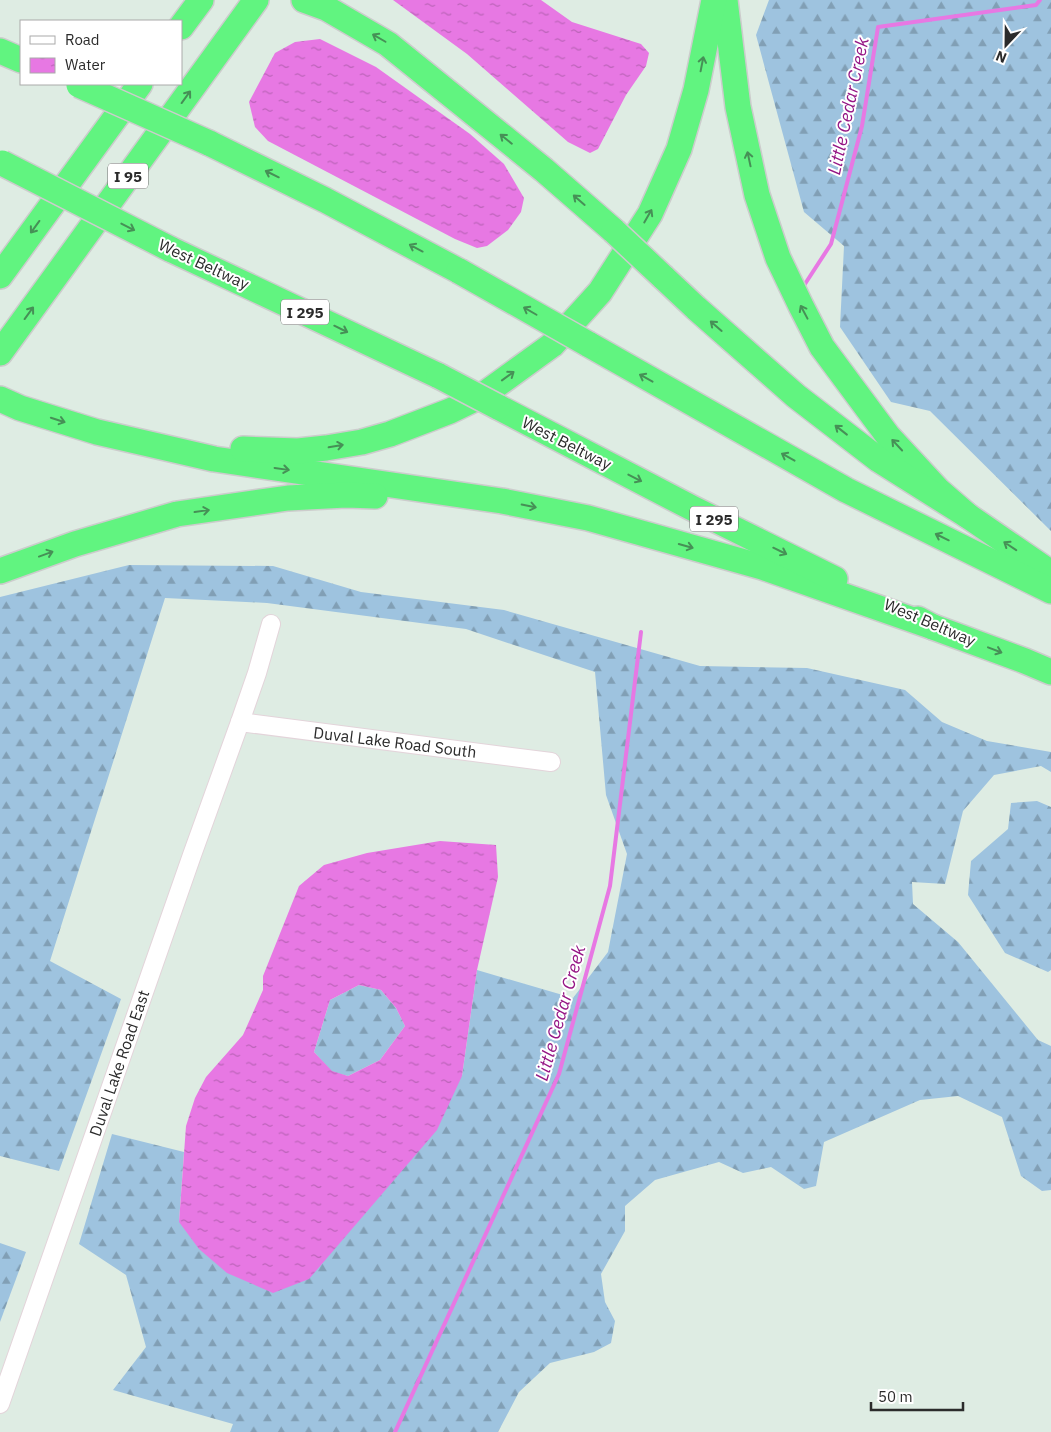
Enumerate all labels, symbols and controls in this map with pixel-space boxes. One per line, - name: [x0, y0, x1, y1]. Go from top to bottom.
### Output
- legend: [20, 20, 182, 85]
- north arrow: [981, 20, 1031, 70]
- text: Road: [65, 30, 100, 49]
- one-way arrow: [372, 33, 387, 43]
- water label: Little Cedar Creek: [822, 34, 874, 177]
- text: N: [993, 47, 1009, 67]
- text: Water: [65, 55, 106, 74]
- one-way arrow: [697, 56, 707, 72]
- one-way arrow: [180, 91, 191, 104]
- one-way arrow: [500, 133, 513, 144]
- one-way arrow: [744, 152, 753, 168]
- road number: I 95: [108, 164, 148, 188]
- one-way arrow: [264, 169, 279, 179]
- one-way arrow: [573, 195, 586, 206]
- one-way arrow: [644, 210, 654, 224]
- one-way arrow: [30, 220, 41, 233]
- one-way arrow: [120, 223, 135, 232]
- street label: West Beltway: [156, 234, 252, 294]
- one-way arrow: [409, 243, 424, 252]
- road number: I 295: [281, 300, 329, 324]
- one-way arrow: [799, 304, 809, 319]
- one-way arrow: [524, 306, 538, 316]
- one-way arrow: [23, 307, 34, 321]
- one-way arrow: [710, 320, 723, 332]
- one-way arrow: [333, 325, 348, 335]
- one-way arrow: [501, 371, 515, 381]
- one-way arrow: [639, 373, 654, 383]
- street label: West Beltway: [519, 412, 615, 474]
- one-way arrow: [50, 416, 66, 425]
- one-way arrow: [834, 425, 848, 435]
- one-way arrow: [891, 438, 903, 451]
- one-way arrow: [328, 441, 344, 451]
- one-way arrow: [781, 452, 796, 462]
- one-way arrow: [273, 464, 289, 474]
- one-way arrow: [627, 474, 642, 483]
- one-way arrow: [520, 502, 536, 511]
- one-way arrow: [194, 505, 210, 515]
- road number: I 295: [690, 506, 738, 532]
- one-way arrow: [935, 532, 950, 541]
- one-way arrow: [1004, 541, 1018, 551]
- one-way arrow: [678, 542, 694, 551]
- one-way arrow: [772, 547, 787, 557]
- one-way arrow: [38, 549, 54, 559]
- street label: West Beltway: [881, 594, 979, 650]
- one-way arrow: [987, 646, 1002, 655]
- street label: Duval Lake Road South: [312, 722, 478, 762]
- water label: Little Cedar Creek: [530, 942, 591, 1083]
- street label: Duval Lake Road East: [85, 987, 153, 1139]
- scale bar: [871, 1380, 964, 1412]
- text: 50 m: [878, 1387, 913, 1406]

